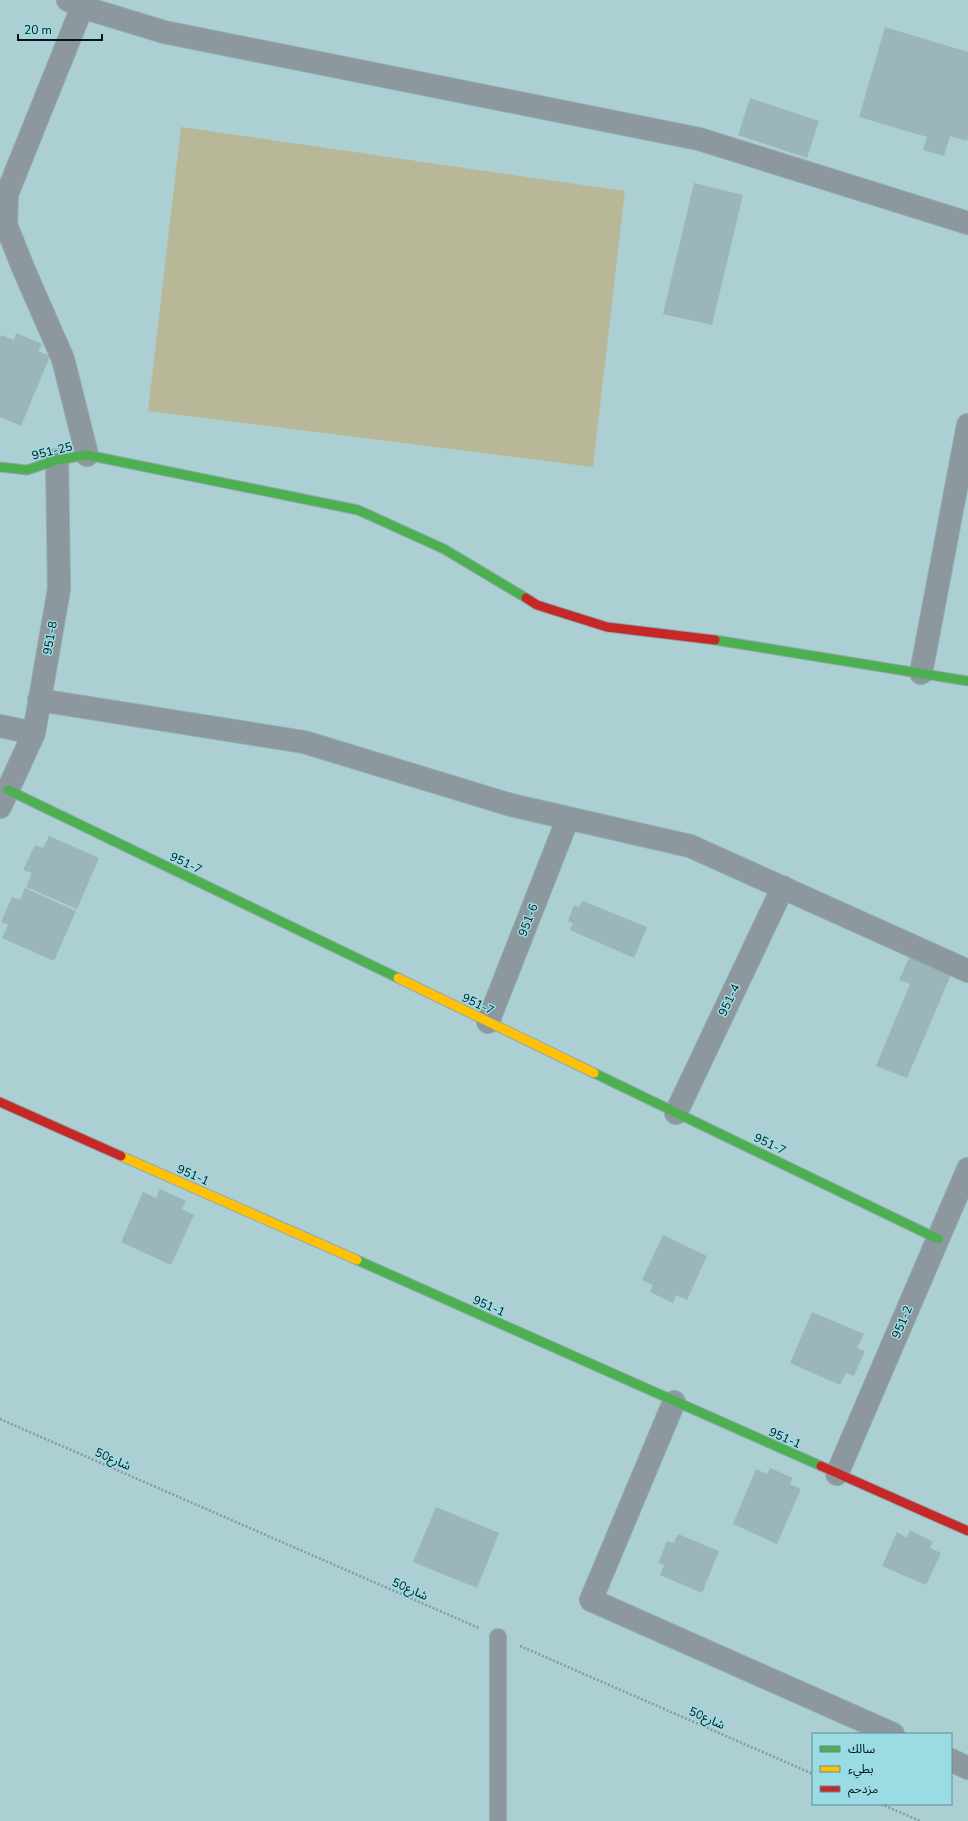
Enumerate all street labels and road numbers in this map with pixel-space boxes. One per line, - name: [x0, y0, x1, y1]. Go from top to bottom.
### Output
- street label: 951-25: [30, 438, 74, 464]
- street label: 951-8: [39, 620, 61, 656]
- street label: 951-7: [167, 848, 205, 878]
- street label: 951-6: [514, 901, 542, 939]
- street label: 951-4: [715, 981, 743, 1019]
- street label: 951-7: [459, 989, 497, 1019]
- street label: 951-7: [751, 1129, 789, 1159]
- street label: 951-1: [174, 1161, 212, 1189]
- street label: 951-1: [470, 1292, 508, 1320]
- street label: 951-2: [888, 1303, 916, 1341]
- street label: 951-1: [766, 1424, 804, 1452]
- street label: شارع50: [92, 1444, 134, 1475]
- street label: شارع50: [389, 1574, 431, 1605]
- street label: شارع50: [686, 1703, 728, 1734]

